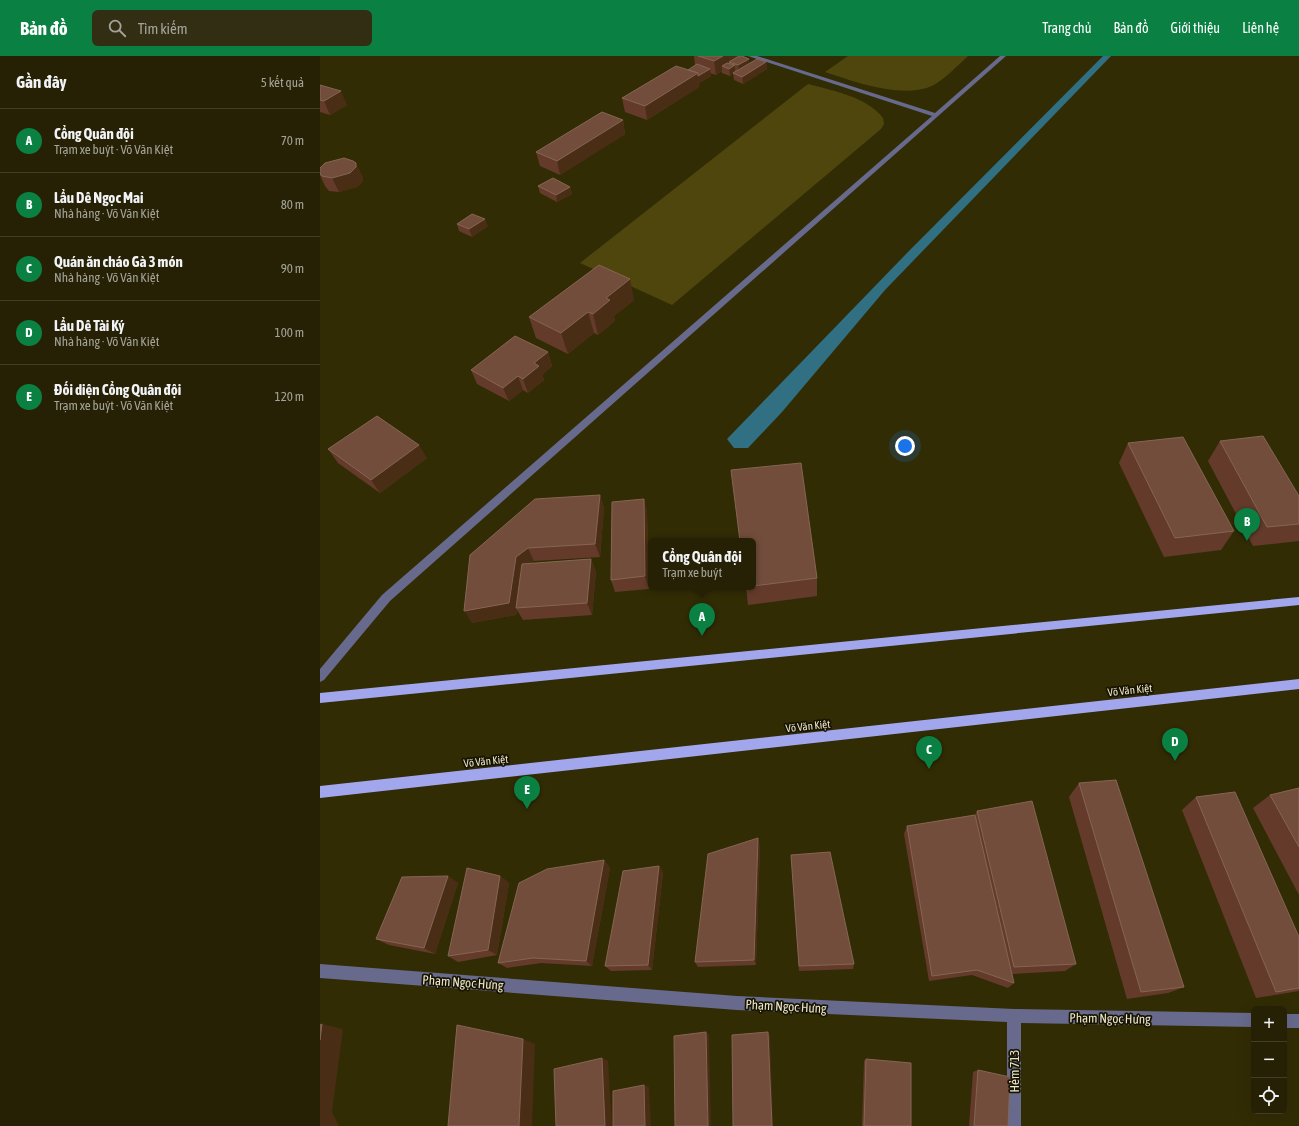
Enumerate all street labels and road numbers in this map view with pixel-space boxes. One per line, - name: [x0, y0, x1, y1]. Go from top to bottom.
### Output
- street label: Võ Văn Kiệt: [1107, 682, 1153, 699]
- street label: Võ Văn Kiệt: [785, 718, 831, 735]
- street label: Võ Văn Kiệt: [463, 753, 509, 770]
- street label: Phạm Ngọc Hưng: [422, 972, 504, 993]
- street label: Phạm Ngọc Hưng: [745, 997, 827, 1016]
- street label: Phạm Ngọc Hưng: [1069, 1010, 1151, 1027]
- street label: Hẻm 713: [1007, 1050, 1022, 1092]

